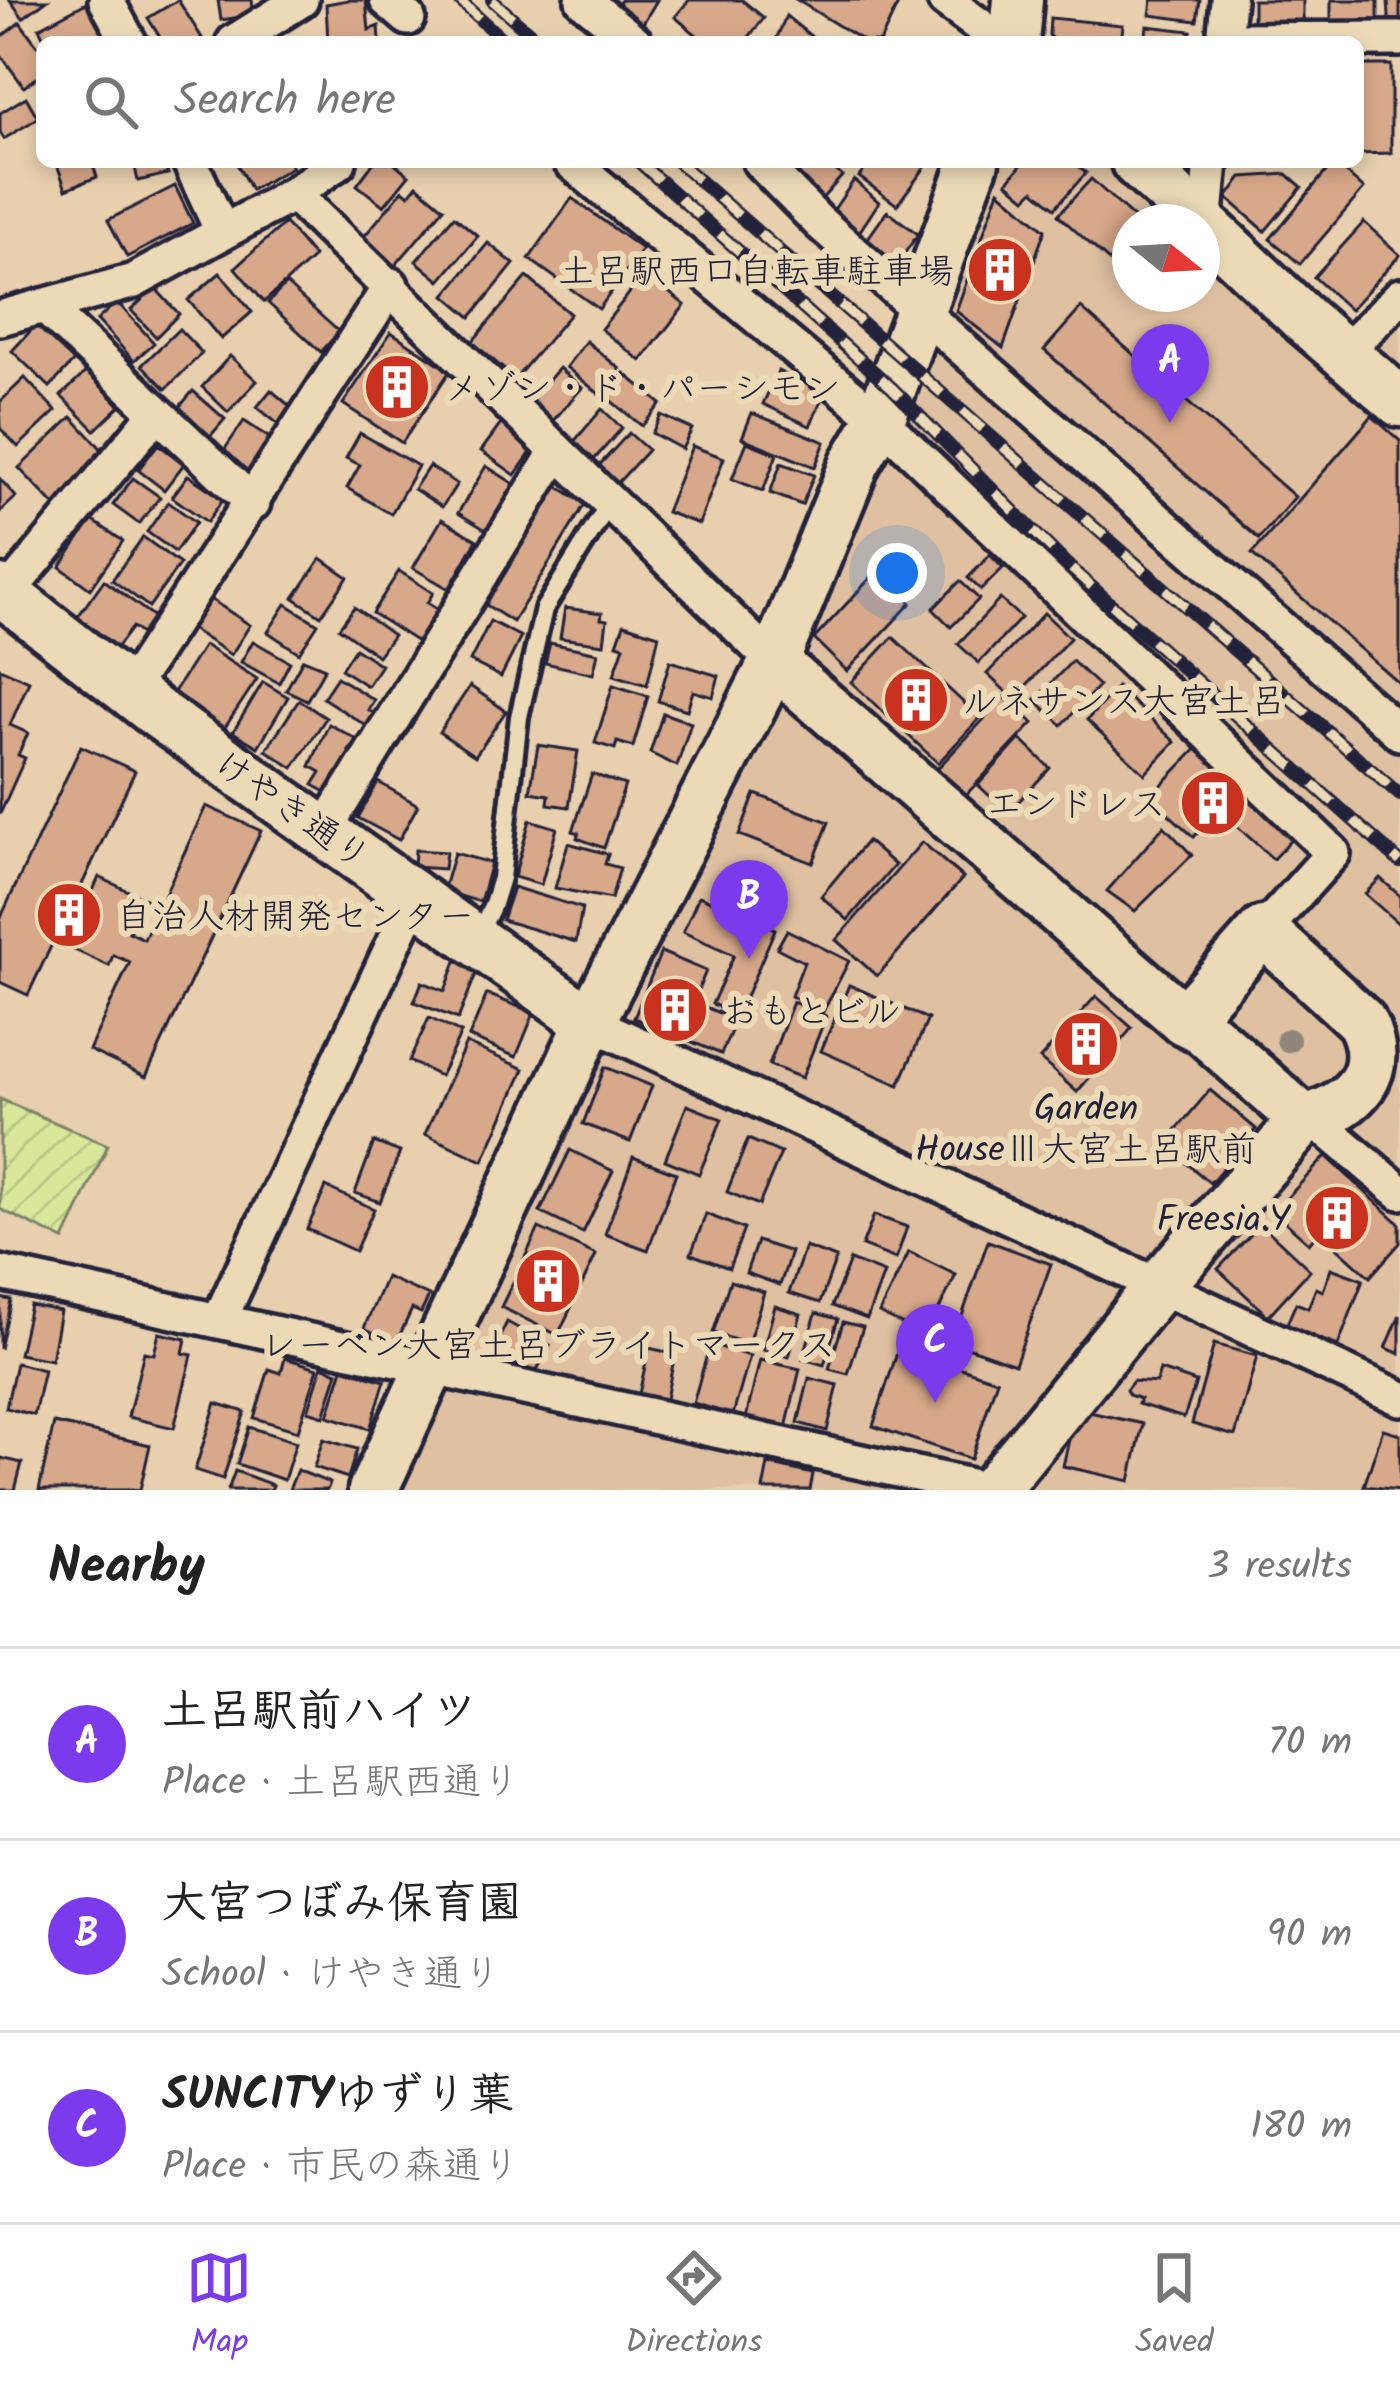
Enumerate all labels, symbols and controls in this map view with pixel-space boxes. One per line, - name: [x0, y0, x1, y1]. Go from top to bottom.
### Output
- search box: [36, 36, 1364, 168]
- text: Search here: [174, 66, 396, 138]
- icon: search: [78, 69, 144, 135]
- north arrow: [1112, 204, 1220, 312]
- building icon: 土呂駅西口自転車駐車場: [965, 235, 1035, 305]
- place label: 土呂駅西口自転車駐車場: [558, 245, 954, 302]
- pin: A: [1131, 324, 1209, 423]
- building icon: メゾン・ド・パーシモン: [362, 352, 432, 422]
- place label: メゾン・ド・パーシモン: [444, 362, 841, 419]
- your location: [867, 543, 927, 603]
- building icon: ルネサンス大宮土呂: [881, 665, 951, 735]
- place label: ルネサンス大宮土呂: [962, 675, 1286, 732]
- street label: けやき通り: [201, 737, 381, 887]
- building icon: エンドレス: [1178, 768, 1248, 838]
- place label: エンドレス: [986, 778, 1166, 835]
- pin: B: [710, 860, 788, 959]
- building icon: 自治人材開発センター: [34, 880, 104, 950]
- place label: 自治人材開発センター: [116, 890, 475, 947]
- building icon: おもとビル: [640, 975, 710, 1045]
- place label: おもとビル: [722, 985, 901, 1042]
- building icon: Garden HouseⅢ大宮土呂駅前: [1051, 1009, 1121, 1079]
- place label: Garden HouseⅢ大宮土呂駅前: [915, 1082, 1257, 1180]
- building icon: Freesia.Y: [1302, 1183, 1372, 1253]
- place label: Freesia.Y: [1157, 1193, 1291, 1250]
- building icon: レーベン大宮土呂ブライトマークス: [513, 1246, 583, 1316]
- pin: C: [896, 1304, 974, 1403]
- place label: レーベン大宮土呂ブライトマークス: [260, 1319, 836, 1376]
- text: Nearby: [48, 1528, 205, 1609]
- text: 3 results: [1207, 1537, 1352, 1599]
- text: 土呂駅前ハイツ: [162, 1677, 477, 1749]
- text: A: [75, 1713, 99, 1775]
- text: 70 m: [1268, 1713, 1352, 1775]
- text: Place · 土呂駅西通り: [162, 1753, 520, 1815]
- text: 大宮つぼみ保育園: [162, 1869, 522, 1941]
- text: B: [75, 1905, 99, 1967]
- text: 90 m: [1267, 1905, 1352, 1967]
- text: School · けやき通り: [162, 1945, 501, 2007]
- text: SUNCITYゆずり葉: [162, 2061, 513, 2133]
- text: C: [75, 2097, 99, 2159]
- text: 180 m: [1250, 2097, 1352, 2159]
- text: Place · 市民の森通り: [162, 2137, 520, 2199]
- tab: Map: [186, 2245, 252, 2370]
- tab: Directions: [625, 2245, 762, 2370]
- tab: Saved: [1135, 2245, 1214, 2370]

